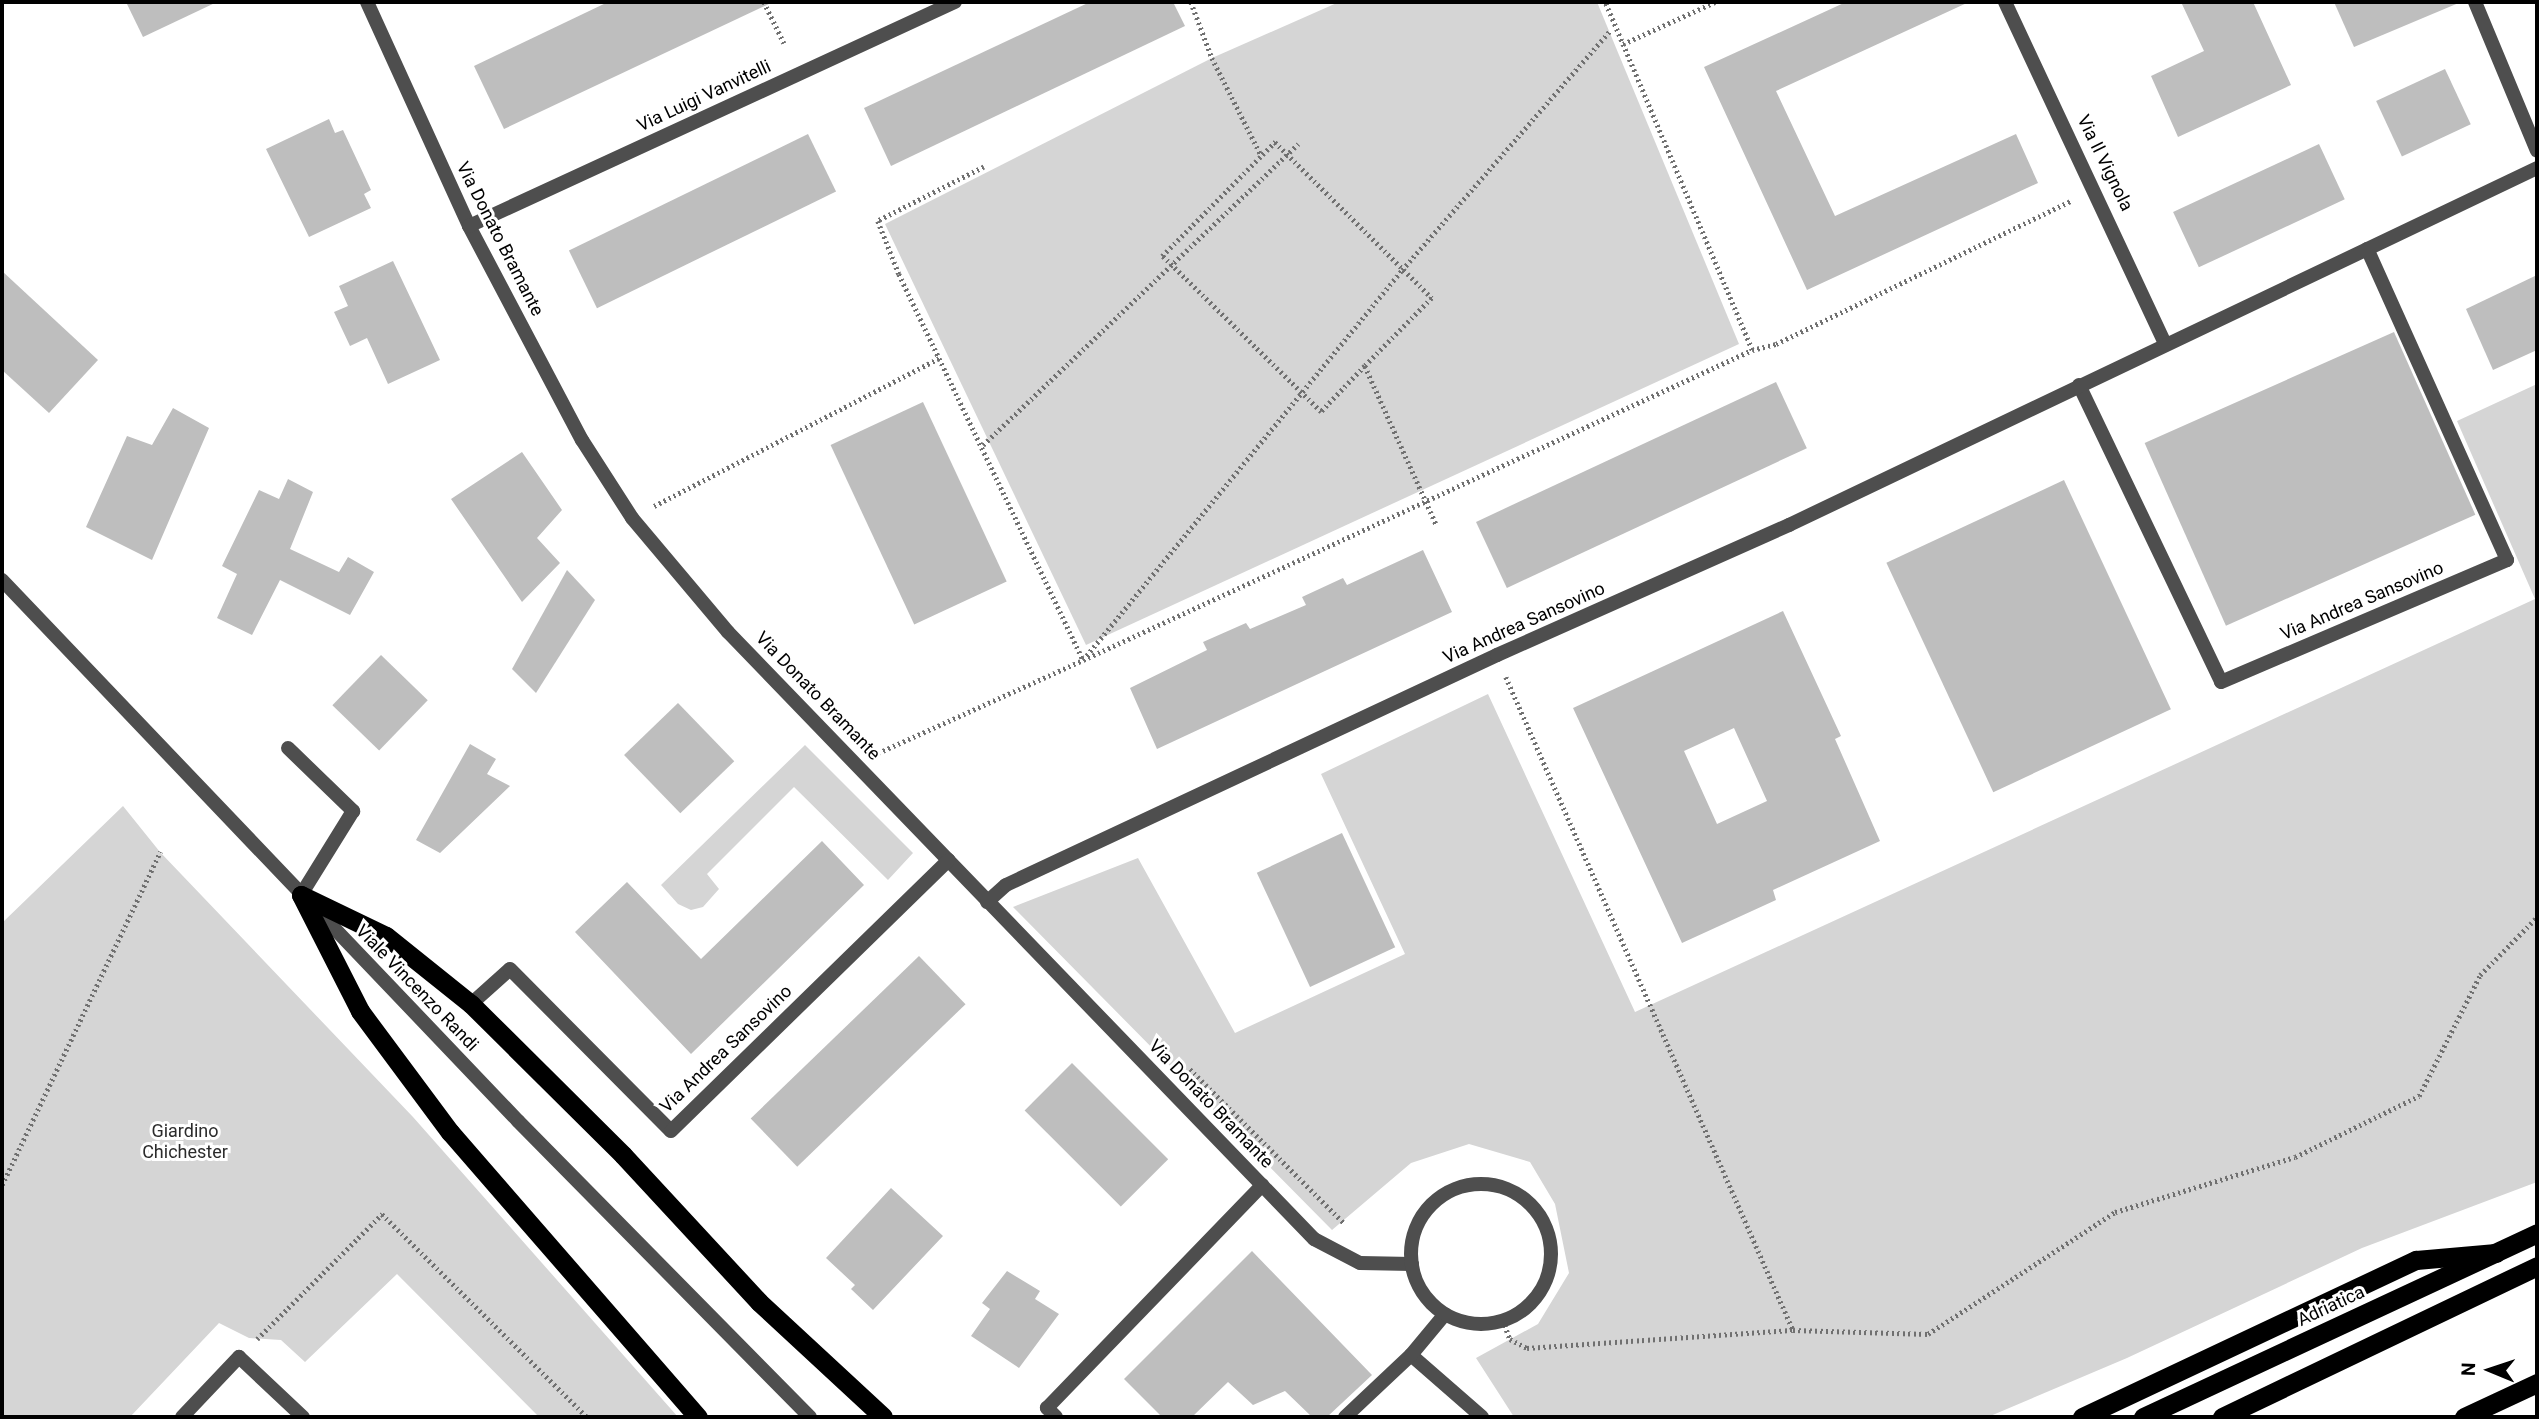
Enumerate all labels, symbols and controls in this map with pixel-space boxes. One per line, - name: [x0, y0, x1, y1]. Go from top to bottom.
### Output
- street label: Via Luigi Vanvitelli: [634, 56, 774, 136]
- street label: Via Il Vignola: [2072, 111, 2138, 215]
- street label: Via Donato Bramante: [452, 158, 548, 320]
- street label: Via Andrea Sansovino: [2277, 557, 2447, 645]
- street label: Via Andrea Sansovino: [1440, 578, 1608, 668]
- street label: Via Donato Bramante: [751, 627, 885, 765]
- street label: Viale Vincenzo Randi: [351, 920, 483, 1056]
- street label: Via Andrea Sansovino: [656, 981, 796, 1117]
- street label: Via Donato Bramante: [1144, 1035, 1278, 1173]
- park label: Giardino Chichester: [142, 1121, 228, 1164]
- street label: Adriatica: [2294, 1281, 2368, 1331]
- north arrow: [2455, 1335, 2525, 1405]
- text: N: [2457, 1362, 2480, 1376]

